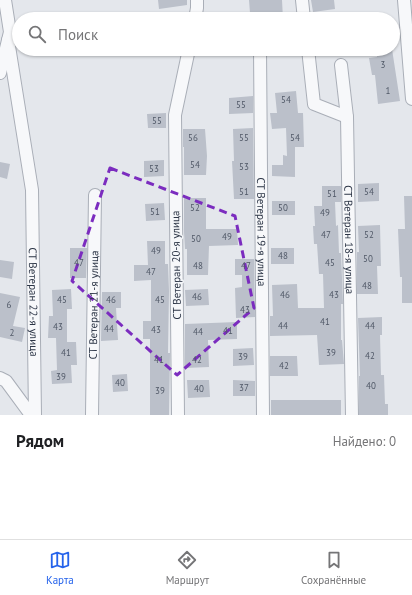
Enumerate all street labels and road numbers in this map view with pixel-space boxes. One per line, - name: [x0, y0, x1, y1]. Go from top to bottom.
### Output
- street label: СТ Ветеран 19-я улица: [254, 177, 269, 287]
- street label: СТ Ветеран 18-я улица: [341, 185, 357, 294]
- street label: СТ Ветеран 20-я улица: [168, 210, 184, 320]
- street label: СТ Ветеран 22-я улица: [26, 247, 41, 357]
- street label: СТ Ветеран 21-я улица: [86, 250, 101, 360]

